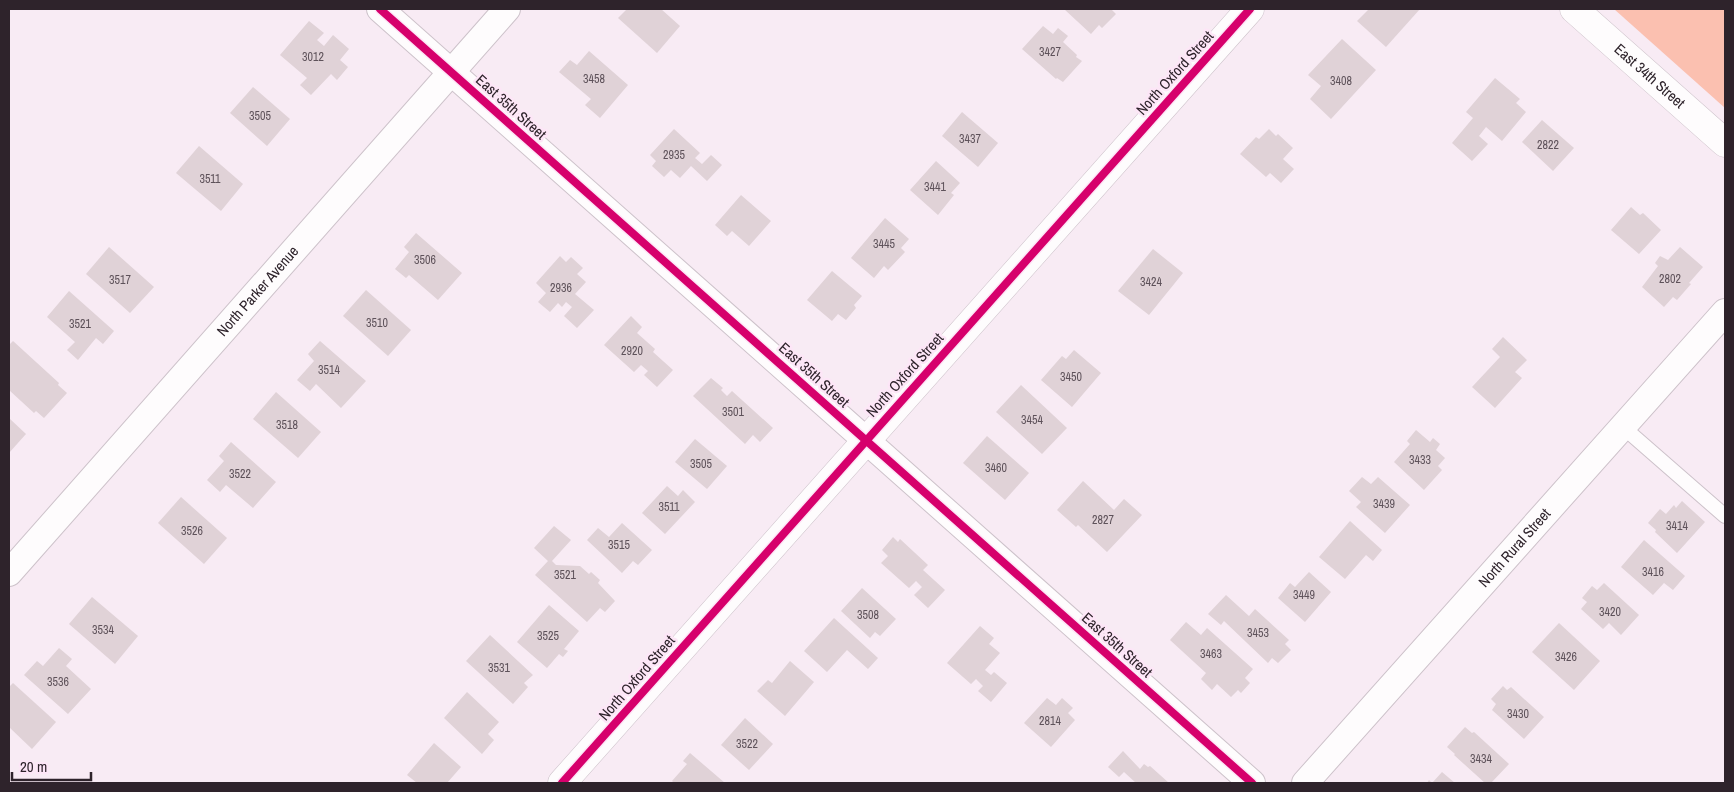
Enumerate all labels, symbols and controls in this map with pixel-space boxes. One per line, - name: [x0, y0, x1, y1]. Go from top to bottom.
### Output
- street label: North Oxford Street: [1131, 26, 1218, 119]
- street label: East 34th Street: [1610, 39, 1690, 113]
- house number: 3427: [1039, 44, 1061, 60]
- house number: 3012: [302, 49, 324, 65]
- street label: East 35th Street: [472, 69, 552, 144]
- house number: 3458: [583, 71, 605, 87]
- house number: 3408: [1330, 73, 1352, 89]
- house number: 3505: [249, 108, 271, 124]
- house number: 3437: [959, 131, 981, 147]
- house number: 2822: [1537, 137, 1559, 153]
- house number: 2935: [663, 147, 685, 163]
- house number: 3511: [199, 171, 221, 187]
- house number: 3441: [924, 179, 946, 195]
- house number: 3445: [873, 236, 895, 252]
- street label: North Parker Avenue: [212, 241, 303, 341]
- house number: 3506: [414, 252, 436, 268]
- house number: 2802: [1659, 271, 1681, 287]
- house number: 3517: [109, 272, 131, 288]
- house number: 3424: [1140, 274, 1162, 290]
- house number: 2936: [550, 280, 572, 296]
- house number: 3510: [366, 315, 388, 331]
- house number: 3521: [69, 316, 91, 332]
- street label: North Oxford Street: [861, 328, 948, 421]
- street label: East 35th Street: [775, 337, 855, 412]
- house number: 2920: [621, 343, 643, 359]
- house number: 3514: [318, 362, 340, 378]
- house number: 3450: [1060, 369, 1082, 385]
- house number: 3501: [722, 404, 744, 420]
- house number: 3454: [1021, 412, 1043, 428]
- house number: 3518: [276, 417, 298, 433]
- house number: 3433: [1409, 452, 1431, 468]
- house number: 3505: [690, 456, 712, 472]
- house number: 3460: [985, 460, 1007, 476]
- house number: 3522: [229, 466, 251, 482]
- house number: 3439: [1373, 496, 1395, 512]
- house number: 3511: [658, 499, 680, 515]
- street label: North Rural Street: [1473, 503, 1556, 592]
- house number: 2827: [1092, 512, 1114, 528]
- house number: 3414: [1666, 518, 1688, 534]
- house number: 3526: [181, 523, 203, 539]
- house number: 3515: [608, 537, 630, 553]
- house number: 3416: [1642, 564, 1664, 580]
- house number: 3521: [554, 567, 576, 583]
- house number: 3449: [1293, 587, 1315, 603]
- house number: 3420: [1599, 604, 1621, 620]
- house number: 3508: [857, 607, 879, 623]
- street label: East 35th Street: [1078, 607, 1158, 682]
- house number: 3534: [92, 622, 114, 638]
- house number: 3453: [1247, 625, 1269, 641]
- house number: 3525: [537, 628, 559, 644]
- street label: North Oxford Street: [594, 630, 680, 725]
- house number: 3463: [1200, 646, 1222, 662]
- house number: 3426: [1555, 649, 1577, 665]
- house number: 3531: [488, 660, 510, 676]
- house number: 3536: [47, 674, 69, 690]
- house number: 3430: [1507, 706, 1529, 722]
- house number: 2814: [1039, 713, 1061, 729]
- house number: 3522: [736, 736, 758, 752]
- scale bar: [12, 750, 91, 782]
- house number: 3434: [1470, 751, 1492, 767]
- text: 20 m: [20, 756, 47, 777]

